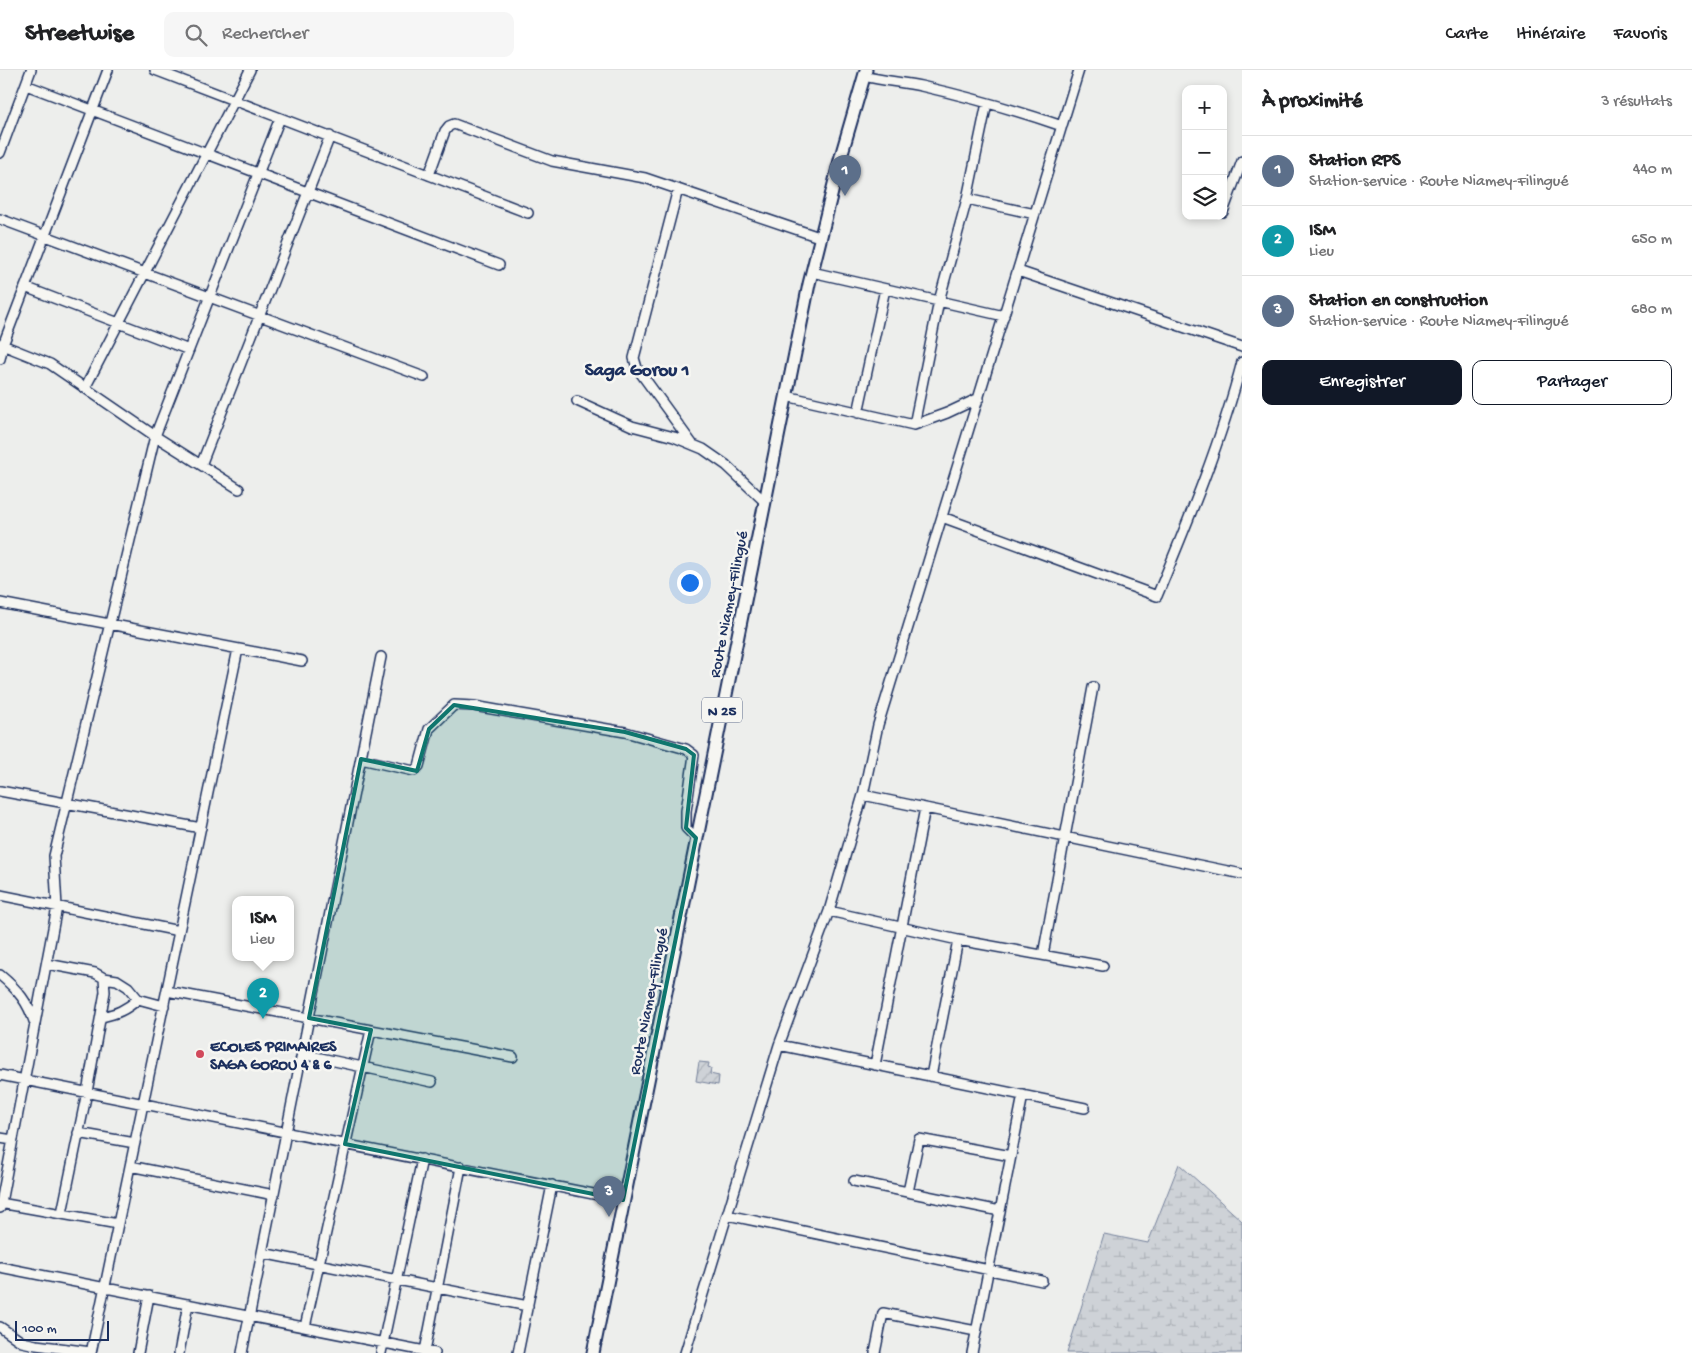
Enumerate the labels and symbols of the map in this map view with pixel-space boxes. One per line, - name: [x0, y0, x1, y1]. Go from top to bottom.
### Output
- pin: 1: [829, 155, 861, 196]
- district label: Saga Gorou 1: [585, 360, 689, 383]
- street label: Route Niamey-Filingué: [707, 529, 754, 680]
- your location: [677, 570, 703, 596]
- road number: N 25: [702, 698, 742, 722]
- street label: Route Niamey-Filingué: [627, 926, 674, 1077]
- pin: 2: [247, 978, 279, 1019]
- place label: ECOLES PRIMAIRES SAGA GOROU 4 & 6: [210, 1039, 337, 1076]
- marker: ECOLES PRIMAIRES SAGA GOROU 4 & 6: [194, 1048, 206, 1060]
- pin: 3: [593, 1176, 625, 1217]
- scale bar: [15, 1318, 109, 1341]

